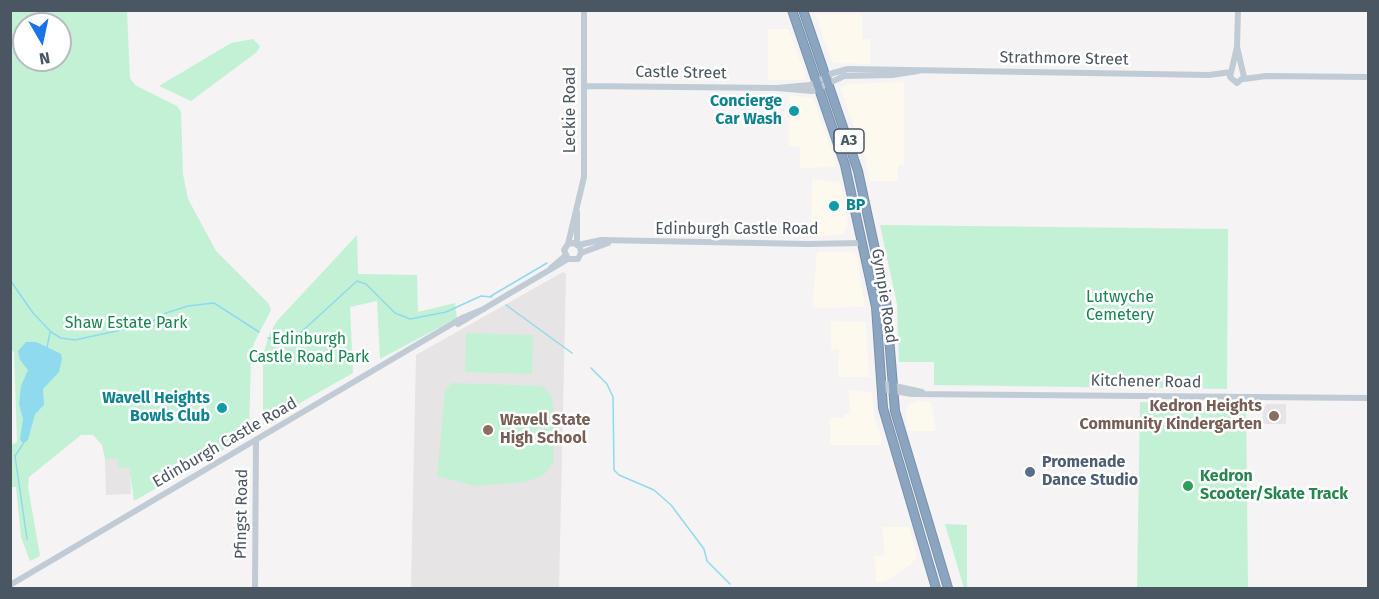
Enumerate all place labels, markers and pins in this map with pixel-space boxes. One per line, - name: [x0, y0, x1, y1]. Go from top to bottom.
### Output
- place label: Concierge Car Wash: [710, 92, 782, 130]
- marker: Concierge Car Wash: [787, 104, 801, 118]
- place label: BP: [846, 196, 865, 216]
- marker: BP: [827, 199, 841, 213]
- place label: Wavell Heights Bowls Club: [102, 389, 210, 427]
- place label: Kedron Heights Community Kindergarten: [1080, 397, 1262, 435]
- marker: Wavell Heights Bowls Club: [215, 401, 229, 415]
- marker: Kedron Heights Community Kindergarten: [1267, 409, 1281, 423]
- place label: Wavell State High School: [500, 411, 590, 449]
- marker: Wavell State High School: [481, 423, 495, 437]
- place label: Promenade Dance Studio: [1042, 453, 1138, 491]
- marker: Promenade Dance Studio: [1023, 465, 1037, 479]
- place label: Kedron Scooter/Skate Track: [1200, 467, 1348, 505]
- marker: Kedron Scooter/Skate Track: [1181, 479, 1195, 493]

